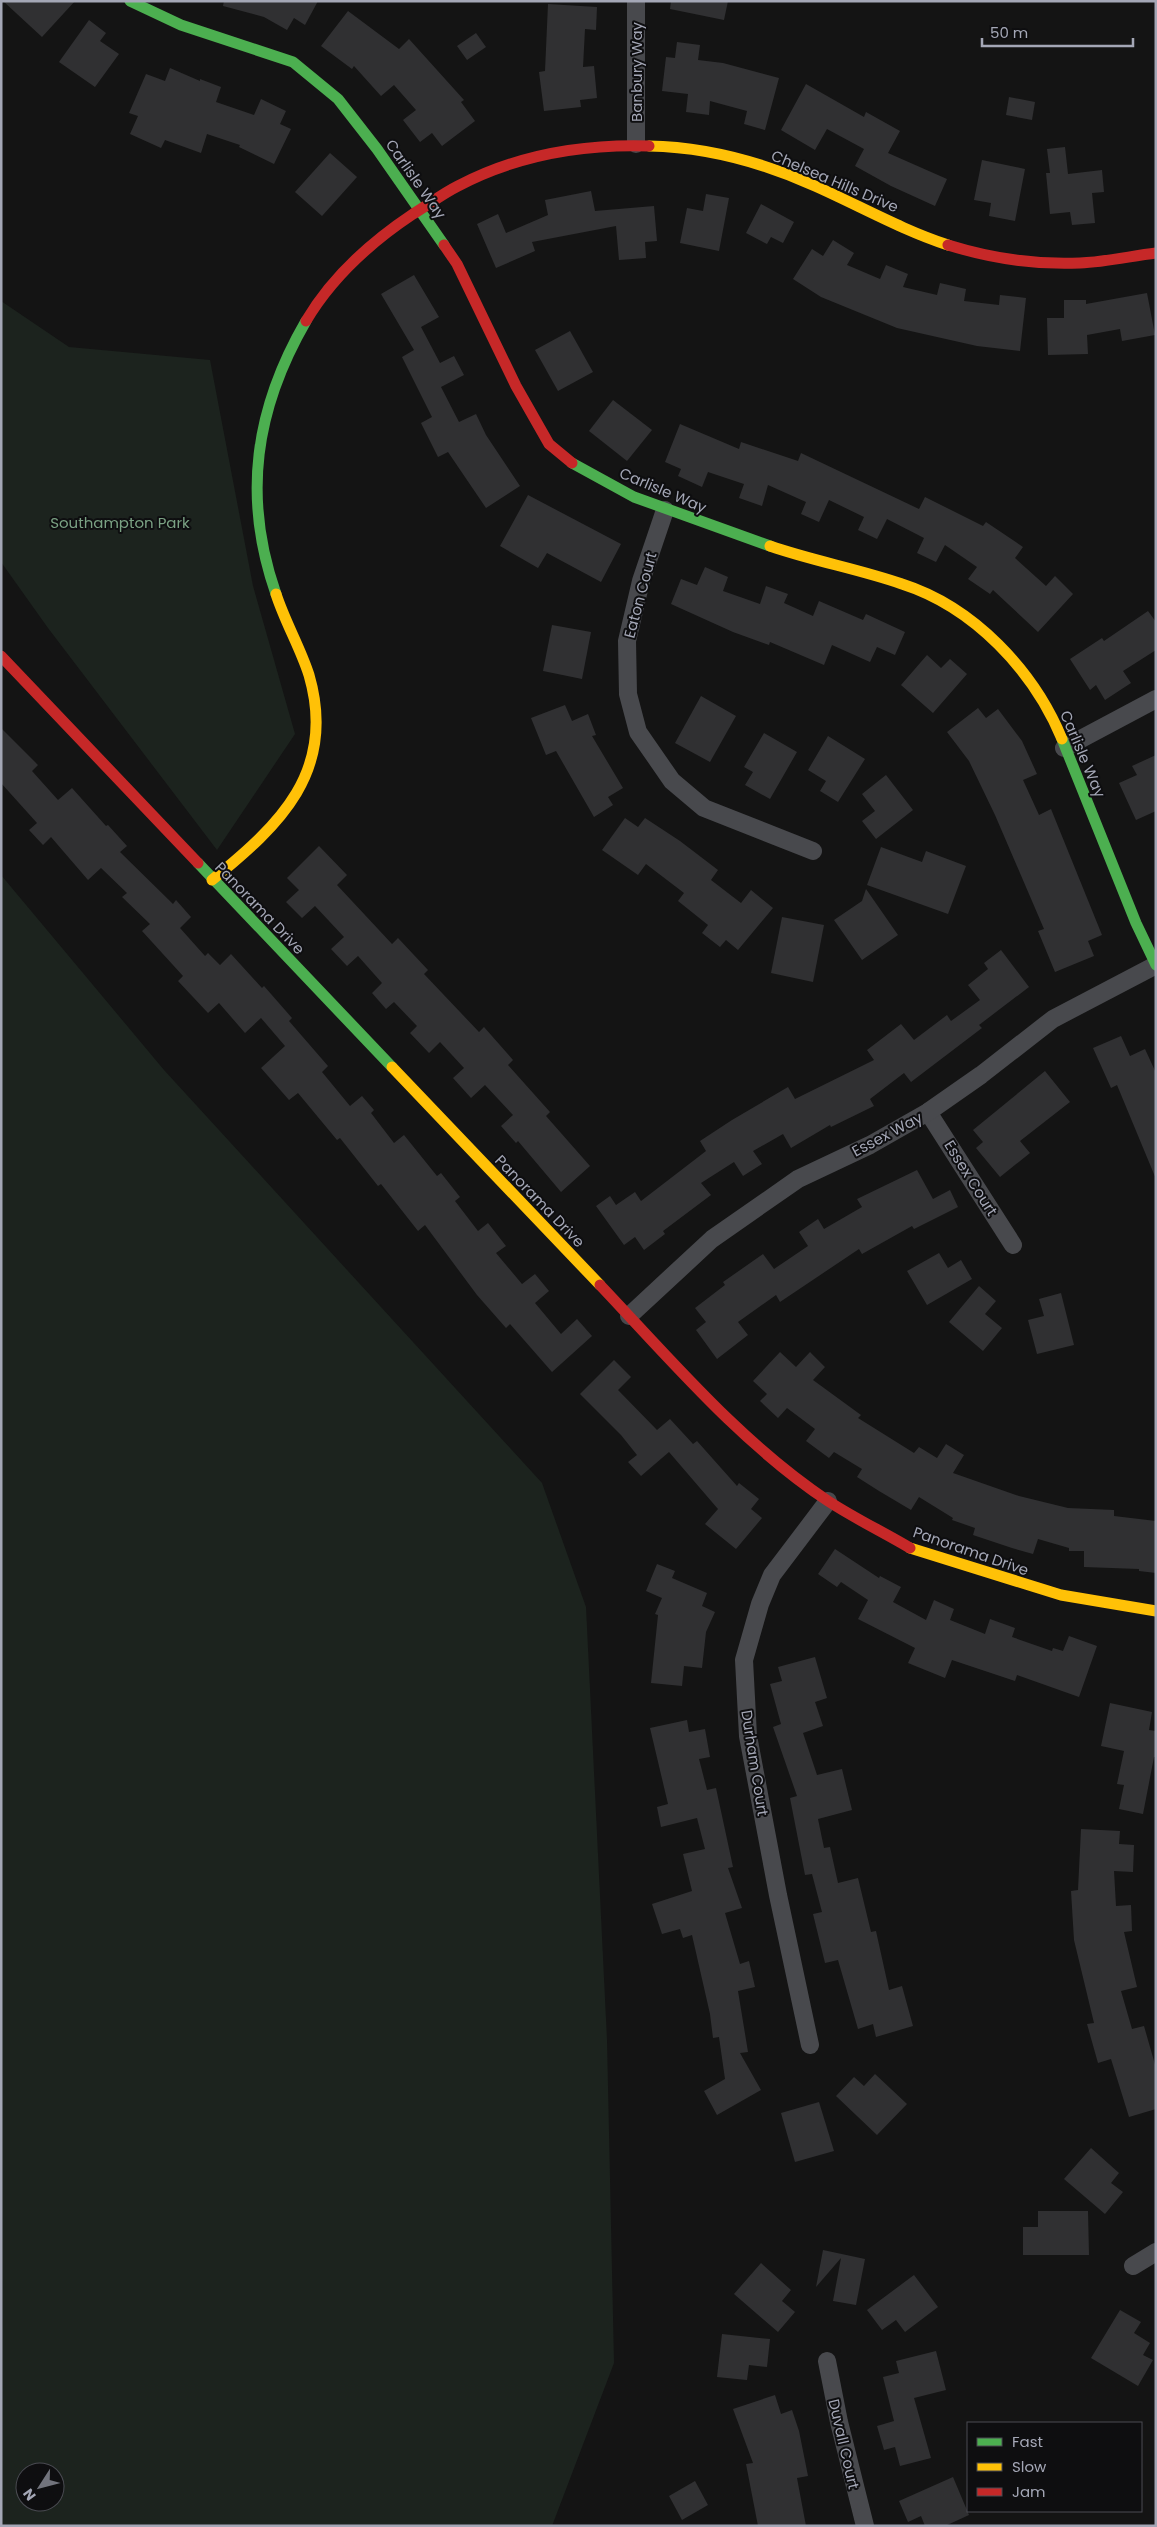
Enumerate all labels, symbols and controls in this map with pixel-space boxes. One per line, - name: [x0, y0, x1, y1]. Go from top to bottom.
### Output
- scale bar: [982, 15, 1133, 47]
- street label: Banbury Way: [626, 21, 647, 122]
- text: 50 m: [990, 22, 1028, 43]
- street label: Carlisle Way: [381, 135, 452, 223]
- street label: Chelsea Hills Drive: [768, 145, 902, 217]
- street label: Carlisle Way: [616, 462, 710, 518]
- park label: Southampton Park: [50, 512, 190, 533]
- street label: Eaton Court: [618, 550, 662, 640]
- street label: Carlisle Way: [1055, 707, 1111, 801]
- street label: Panorama Drive: [210, 857, 310, 959]
- street label: Essex Way: [848, 1106, 926, 1161]
- street label: Essex Court: [939, 1136, 1003, 1220]
- street label: Panorama Drive: [490, 1150, 590, 1252]
- street label: Panorama Drive: [910, 1521, 1032, 1581]
- street label: Durham Court: [736, 1709, 774, 1817]
- street label: Duvall Court: [823, 2397, 865, 2491]
- legend: [967, 2422, 1142, 2512]
- text: Fast: [1012, 2431, 1043, 2452]
- text: Slow: [1012, 2456, 1047, 2477]
- north arrow: [15, 2462, 65, 2512]
- text: Jam: [1012, 2481, 1046, 2502]
- text: N: [18, 2485, 41, 2505]

